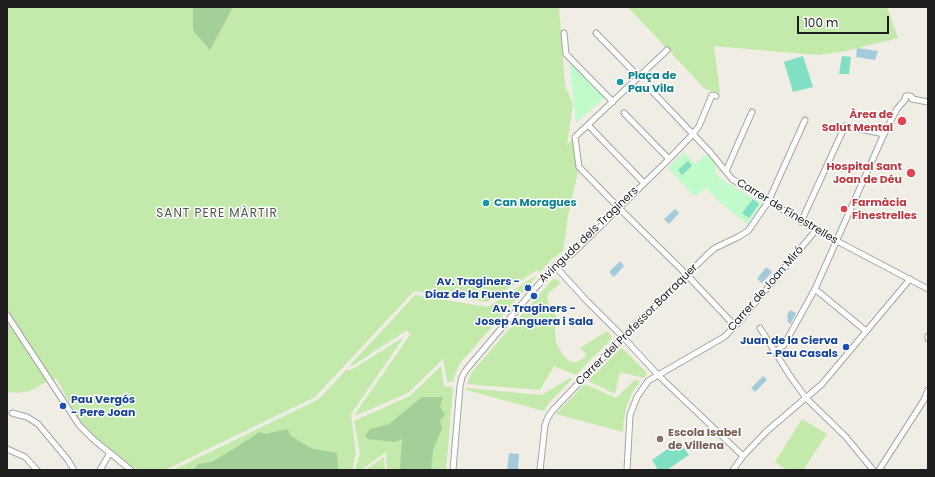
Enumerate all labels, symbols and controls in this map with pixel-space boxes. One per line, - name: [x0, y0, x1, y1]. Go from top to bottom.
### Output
- scale bar: [799, 8, 891, 34]
- text: 100 m: [804, 14, 838, 31]
- place label: Plaça de Pau Vila: [628, 69, 676, 95]
- marker: Plaça de Pau Vila: [615, 77, 625, 87]
- place label: Àrea de Salut Mental: [822, 108, 893, 134]
- marker: Àrea de Salut Mental: [896, 115, 908, 127]
- place label: Hospital Sant Joan de Déu: [826, 160, 902, 186]
- marker: Hospital Sant Joan de Déu: [905, 167, 917, 179]
- street label: Carrer de Finestrelles: [734, 176, 840, 248]
- street label: Avinguda dels Traginers: [537, 184, 641, 286]
- place label: Can Moragues: [494, 196, 577, 210]
- place label: Farmàcia Finestrelles: [852, 196, 917, 222]
- marker: Can Moragues: [481, 198, 491, 208]
- marker: Farmàcia Finestrelles: [839, 204, 849, 214]
- district label: SANT PERE MÀRTIR: [156, 207, 278, 221]
- street label: Carrer de Joan Miró: [725, 244, 807, 334]
- street label: Carrer del Professor Barraquer: [573, 261, 701, 389]
- place label: Av. Traginers - Diaz de la Fuente: [425, 275, 520, 301]
- marker: Av. Traginers - Diaz de la Fuente: [523, 283, 533, 293]
- marker: Av. Traginers - Josep Anguera i Sala: [529, 291, 539, 301]
- place label: Av. Traginers - Josep Anguera i Sala: [475, 302, 593, 328]
- place label: Juan de la Cierva - Pau Casals: [740, 334, 838, 360]
- marker: Juan de la Cierva - Pau Casals: [841, 342, 851, 352]
- place label: Pau Vergós - Pere Joan: [71, 393, 135, 419]
- marker: Pau Vergós - Pere Joan: [58, 401, 68, 411]
- place label: Escola Isabel de Villena: [668, 426, 741, 452]
- marker: Escola Isabel de Villena: [655, 434, 665, 444]

